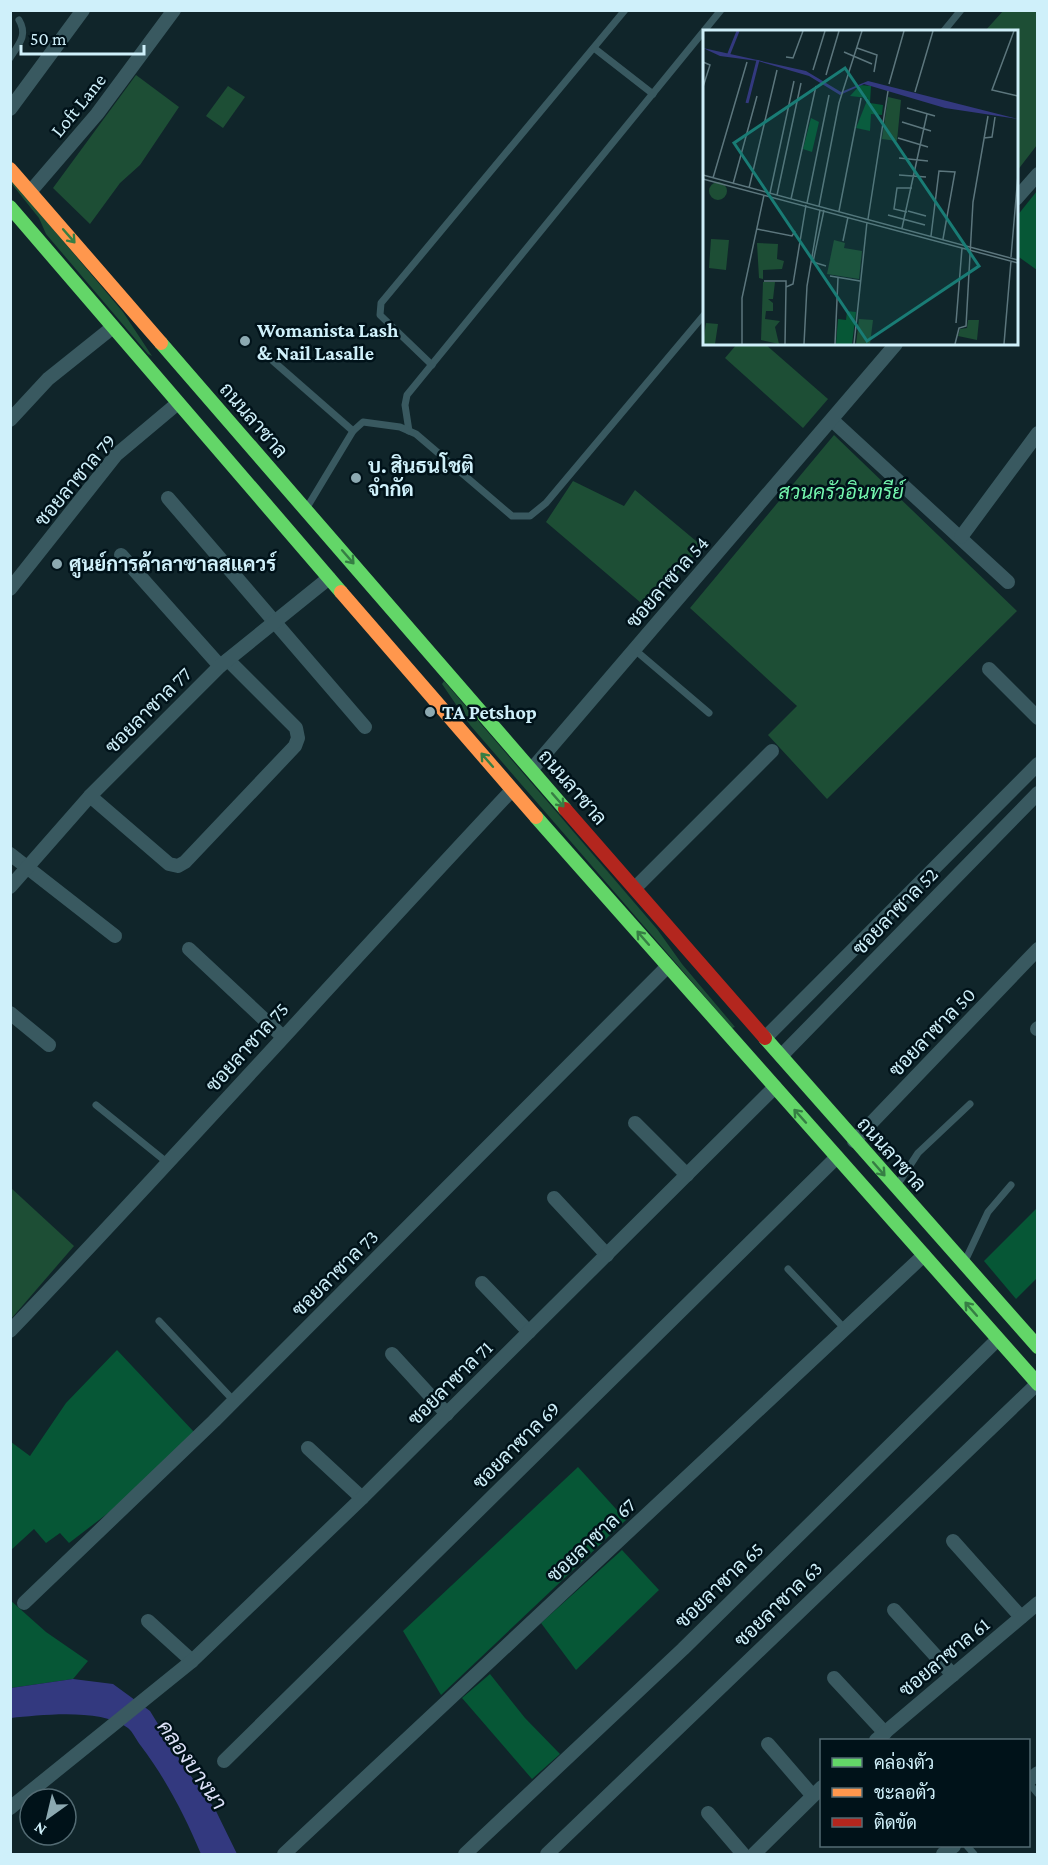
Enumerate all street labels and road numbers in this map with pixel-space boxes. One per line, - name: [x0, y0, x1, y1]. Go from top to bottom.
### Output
- street label: Loft Lane: [46, 69, 110, 141]
- street label: ถนนลาซาล: [216, 378, 292, 462]
- street label: ซอยลาซาล 79: [30, 429, 120, 531]
- street label: ซอยลาซาล 54: [621, 532, 713, 632]
- street label: ซอยลาซาล 77: [100, 662, 196, 758]
- street label: ถนนลาซาล: [535, 745, 611, 829]
- street label: ซอยลาซาล 52: [848, 863, 942, 959]
- street label: ซอยลาซาล 50: [884, 983, 980, 1081]
- street label: ซอยลาซาล 75: [201, 998, 293, 1096]
- street label: ถนนลาซาล: [853, 1112, 931, 1196]
- street label: ซอยลาซาล 73: [287, 1225, 383, 1321]
- street label: ซอยลาซาล 71: [403, 1336, 497, 1430]
- street label: ซอยลาซาล 69: [468, 1397, 564, 1493]
- street label: ซอยลาซาล 67: [542, 1494, 640, 1586]
- street label: ซอยลาซาล 65: [671, 1538, 767, 1632]
- street label: ซอยลาซาล 63: [730, 1557, 826, 1651]
- street label: ซอยลาซาล 61: [894, 1613, 994, 1701]

